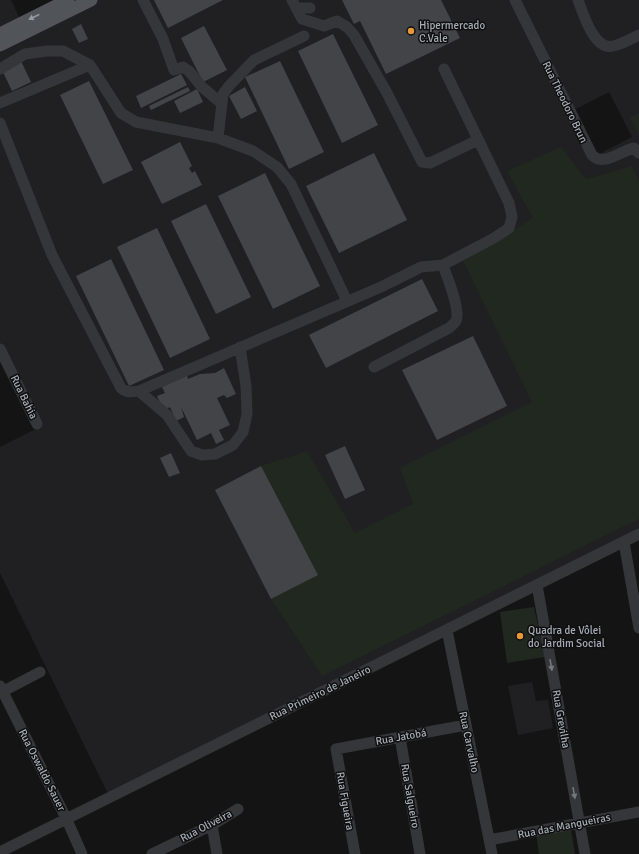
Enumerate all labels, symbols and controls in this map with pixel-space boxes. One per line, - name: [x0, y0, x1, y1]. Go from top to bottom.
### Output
- one-way arrow: [28, 14, 40, 20]
- place label: Hipermercado C.Vale: [419, 19, 485, 45]
- marker: Hipermercado C.Vale: [406, 26, 416, 36]
- street label: Rua Theodoro Brun: [540, 59, 590, 145]
- street label: Rua Bahia: [8, 373, 40, 421]
- place label: Quadra de Vôlei do Jardim Social: [528, 624, 605, 650]
- marker: Quadra de Vôlei do Jardim Social: [515, 631, 525, 641]
- one-way arrow: [548, 659, 554, 671]
- street label: Rua Primeiro de Janeiro: [267, 663, 373, 723]
- street label: Rua Grevilha: [549, 689, 573, 750]
- street label: Rua Carvalho: [456, 710, 482, 774]
- street label: Rua Jatobá: [375, 726, 428, 748]
- street label: Rua Oswaldo Sauer: [16, 727, 68, 813]
- street label: Rua Salgueiro: [398, 763, 422, 829]
- street label: Rua Figueira: [333, 771, 357, 832]
- one-way arrow: [571, 787, 577, 799]
- street label: Rua Oliveira: [178, 807, 234, 845]
- street label: Rua das Mangueiras: [517, 811, 612, 841]

